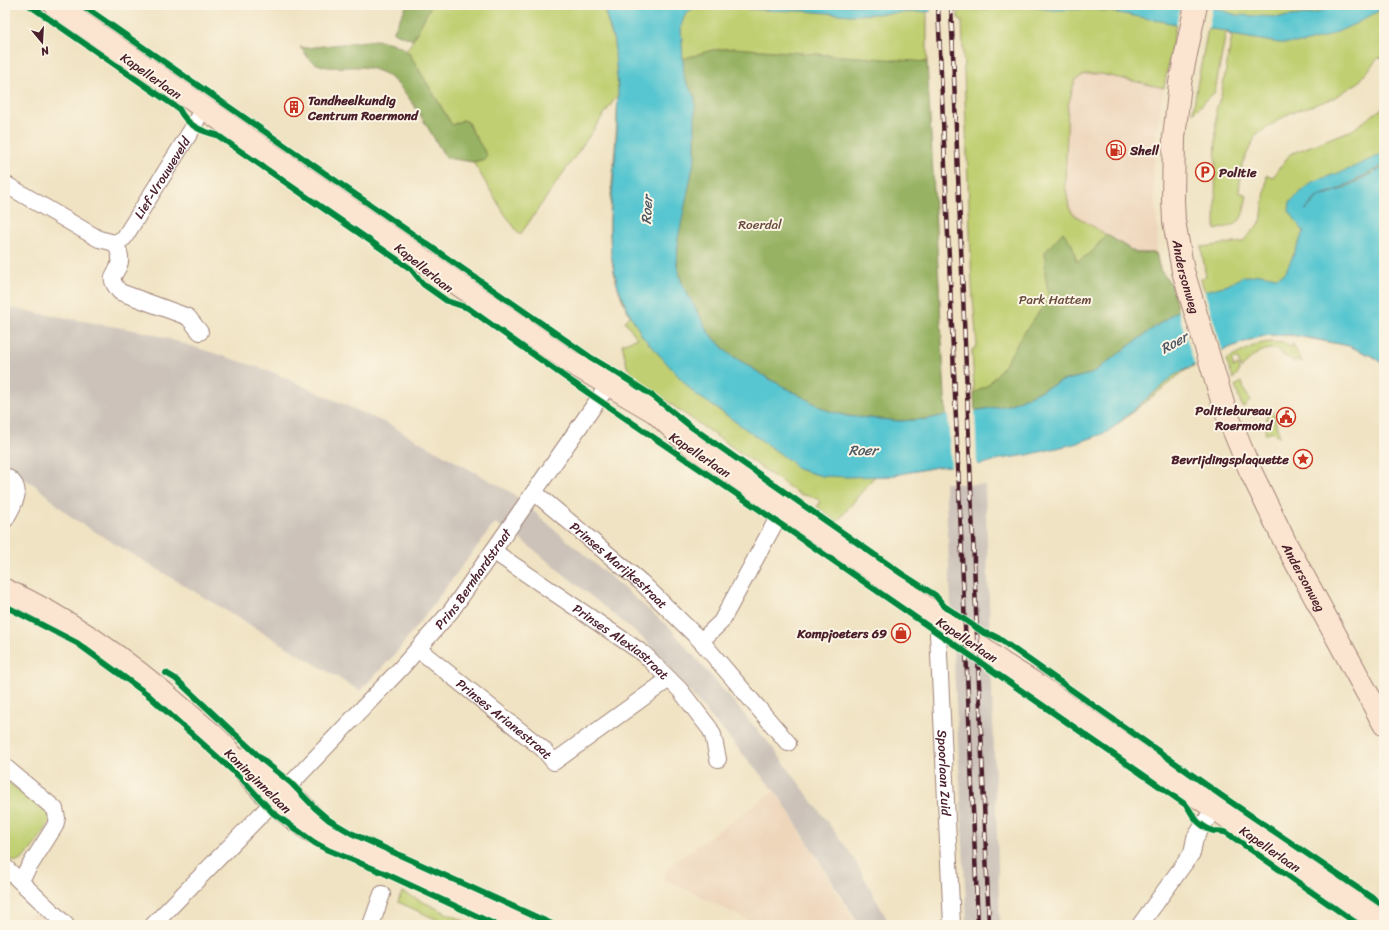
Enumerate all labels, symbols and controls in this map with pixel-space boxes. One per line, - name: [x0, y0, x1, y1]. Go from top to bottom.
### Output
- north arrow: [22, 22, 62, 62]
- text: N: [38, 41, 52, 61]
- street label: Kapellerlaan: [115, 46, 187, 106]
- place label: Tandheelkundig Centrum Roermond: [307, 89, 419, 127]
- building icon: Tandheelkundig Centrum Roermond: [283, 96, 305, 118]
- street label: Lief-Vrouweveld: [127, 131, 197, 223]
- fuel station icon: Shell: [1105, 139, 1127, 161]
- place label: Shell: [1129, 139, 1160, 162]
- parking icon: Politie: [1194, 161, 1216, 183]
- place label: Politie: [1219, 161, 1257, 184]
- water label: Roer: [634, 192, 660, 225]
- park label: Roerdal: [738, 213, 782, 236]
- street label: Kapellerlaan: [389, 237, 459, 299]
- street label: Andersonweg: [1166, 237, 1207, 317]
- park label: Park Hattem: [1019, 288, 1091, 311]
- water label: Roer: [1155, 323, 1195, 361]
- place label: Politiebureau Roermond: [1195, 399, 1273, 437]
- public building icon: Politiebureau Roermond: [1275, 406, 1297, 428]
- street label: Kapellerlaan: [664, 426, 736, 484]
- water label: Roer: [849, 438, 881, 463]
- place label: Bevrijdingsplaquette: [1171, 448, 1289, 471]
- place icon: Bevrijdingsplaquette: [1292, 448, 1314, 470]
- street label: Prinses Marijkestraat: [565, 515, 674, 614]
- street label: Prins Bernhardstraat: [428, 523, 518, 634]
- street label: Andersonweg: [1275, 537, 1332, 616]
- street label: Prinses Alexiastraat: [568, 597, 675, 685]
- street label: Kapellerlaan: [931, 611, 1003, 669]
- place label: Kompjoeters 69: [796, 622, 887, 645]
- shop icon: Kompjoeters 69: [890, 622, 912, 644]
- street label: Prinses Arianestraat: [451, 672, 559, 765]
- street label: Spoorlaan Zuid: [931, 729, 958, 817]
- street label: Koninginnelaan: [219, 743, 297, 819]
- street label: Kapellerlaan: [1234, 819, 1306, 879]

